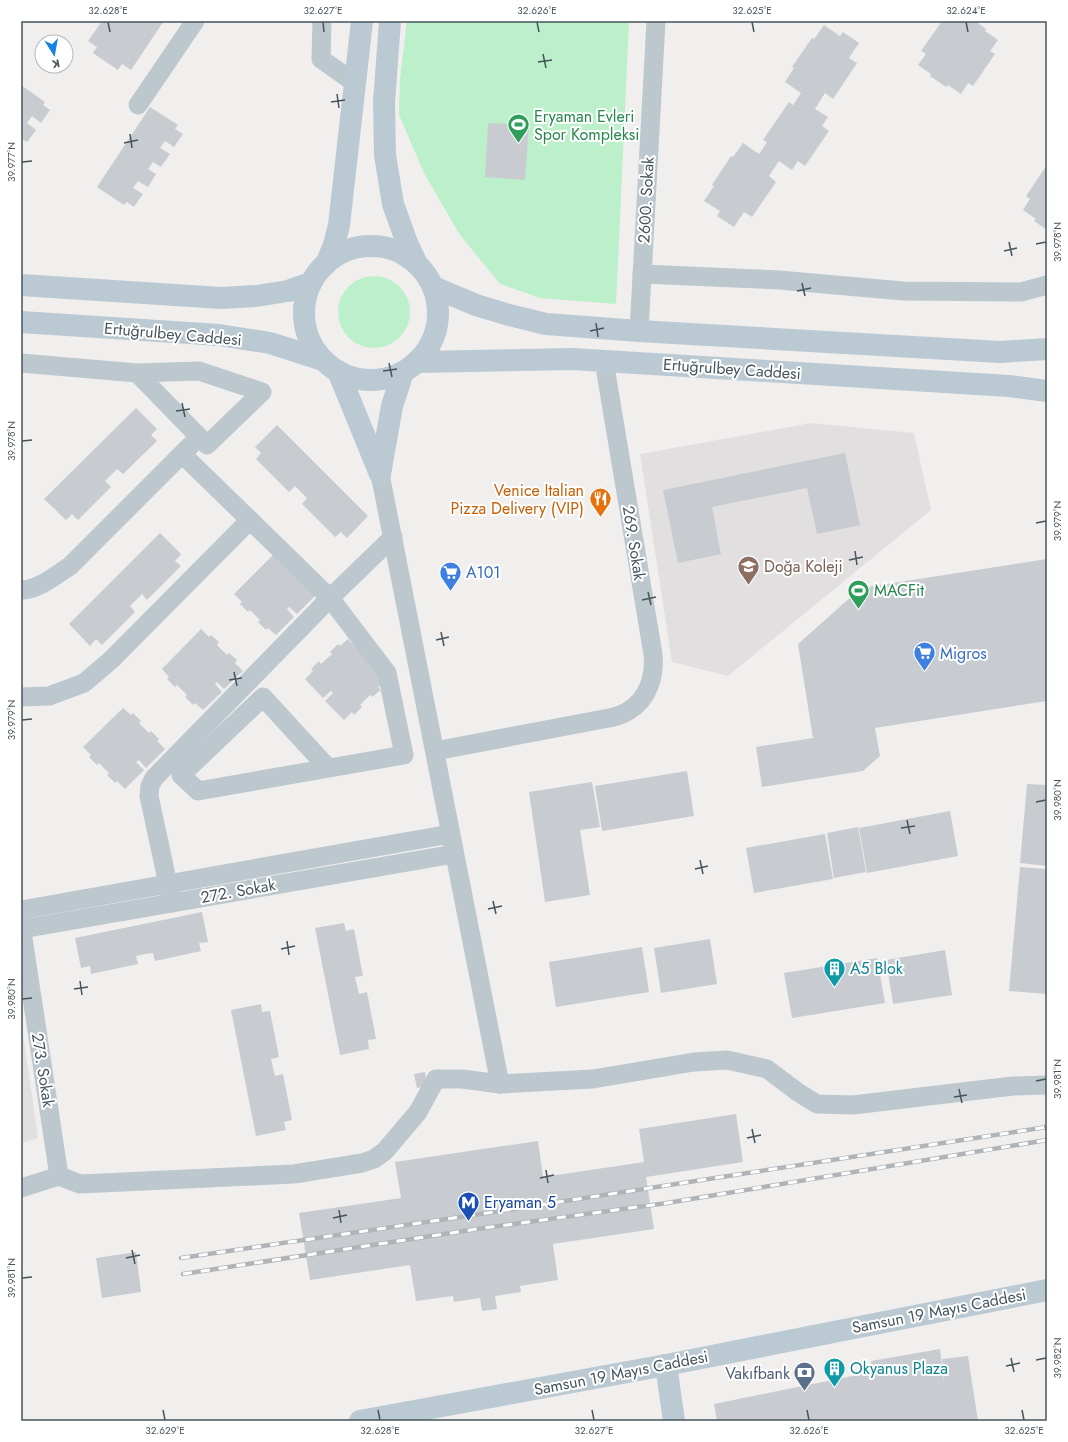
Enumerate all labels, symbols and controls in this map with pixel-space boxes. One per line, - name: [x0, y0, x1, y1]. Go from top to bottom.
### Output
- text: 32.628°E: [88, 3, 128, 18]
- text: 32.627°E: [303, 3, 343, 18]
- text: 32.626°E: [517, 3, 557, 18]
- text: 32.625°E: [732, 3, 772, 18]
- text: 32.624°E: [946, 3, 986, 18]
- north arrow: [34, 34, 74, 74]
- text: K: [50, 55, 61, 72]
- place label: Eryaman Evleri Spor Kompleksi: [534, 105, 639, 146]
- sports icon: Eryaman Evleri Spor Kompleksi: [505, 112, 531, 145]
- text: 39.977°N: [4, 142, 19, 182]
- street label: 2600. Sokak: [632, 155, 660, 244]
- text: 39.978°N: [1050, 222, 1065, 262]
- street label: Ertuğrulbey Caddesi: [103, 317, 243, 351]
- street label: Ertuğrulbey Caddesi: [662, 353, 802, 385]
- text: 39.978°N: [4, 421, 19, 461]
- place label: Venice Italian Pizza Delivery (VIP): [450, 479, 584, 520]
- restaurant icon: Venice Italian Pizza Delivery (VIP): [587, 486, 613, 519]
- text: 39.979°N: [1050, 501, 1065, 541]
- street label: 269. Sokak: [617, 504, 651, 583]
- school or university icon: Doğa Koleji: [736, 553, 762, 586]
- place label: Doğa Koleji: [764, 555, 843, 578]
- supermarket icon: A101: [438, 559, 464, 592]
- place label: A101: [466, 561, 501, 584]
- sports icon: MACFit: [845, 577, 871, 610]
- place label: MACFit: [874, 579, 924, 602]
- supermarket icon: Migros: [912, 640, 938, 673]
- place label: Migros: [940, 642, 987, 665]
- text: 39.979°N: [4, 700, 19, 740]
- text: 39.980°N: [1050, 779, 1065, 821]
- street label: 272. Sokak: [199, 873, 278, 909]
- building icon: A5 Blok: [821, 955, 847, 988]
- place label: A5 Blok: [850, 957, 904, 980]
- text: 39.980°N: [4, 978, 19, 1020]
- street label: 273. Sokak: [26, 1031, 60, 1110]
- text: 39.981°N: [1050, 1059, 1065, 1099]
- metro station icon: Eryaman 5: [456, 1189, 482, 1222]
- place label: Eryaman 5: [484, 1191, 556, 1214]
- text: 39.981°N: [4, 1258, 19, 1298]
- street label: Samsun 19 Mayıs Caddesi: [850, 1283, 1028, 1339]
- text: 39.982°N: [1050, 1338, 1065, 1378]
- street label: Samsun 19 Mayıs Caddesi: [532, 1345, 710, 1401]
- building icon: Okyanus Plaza: [822, 1355, 848, 1388]
- place label: Okyanus Plaza: [850, 1357, 948, 1380]
- bank icon: Vakıfbank: [792, 1360, 818, 1393]
- place label: Vakıfbank: [725, 1362, 791, 1385]
- text: 32.629°E: [145, 1423, 185, 1438]
- text: 32.628°E: [360, 1423, 400, 1438]
- text: 32.627°E: [574, 1423, 614, 1438]
- text: 32.626°E: [789, 1423, 829, 1438]
- text: 32.625°E: [1004, 1423, 1044, 1438]

